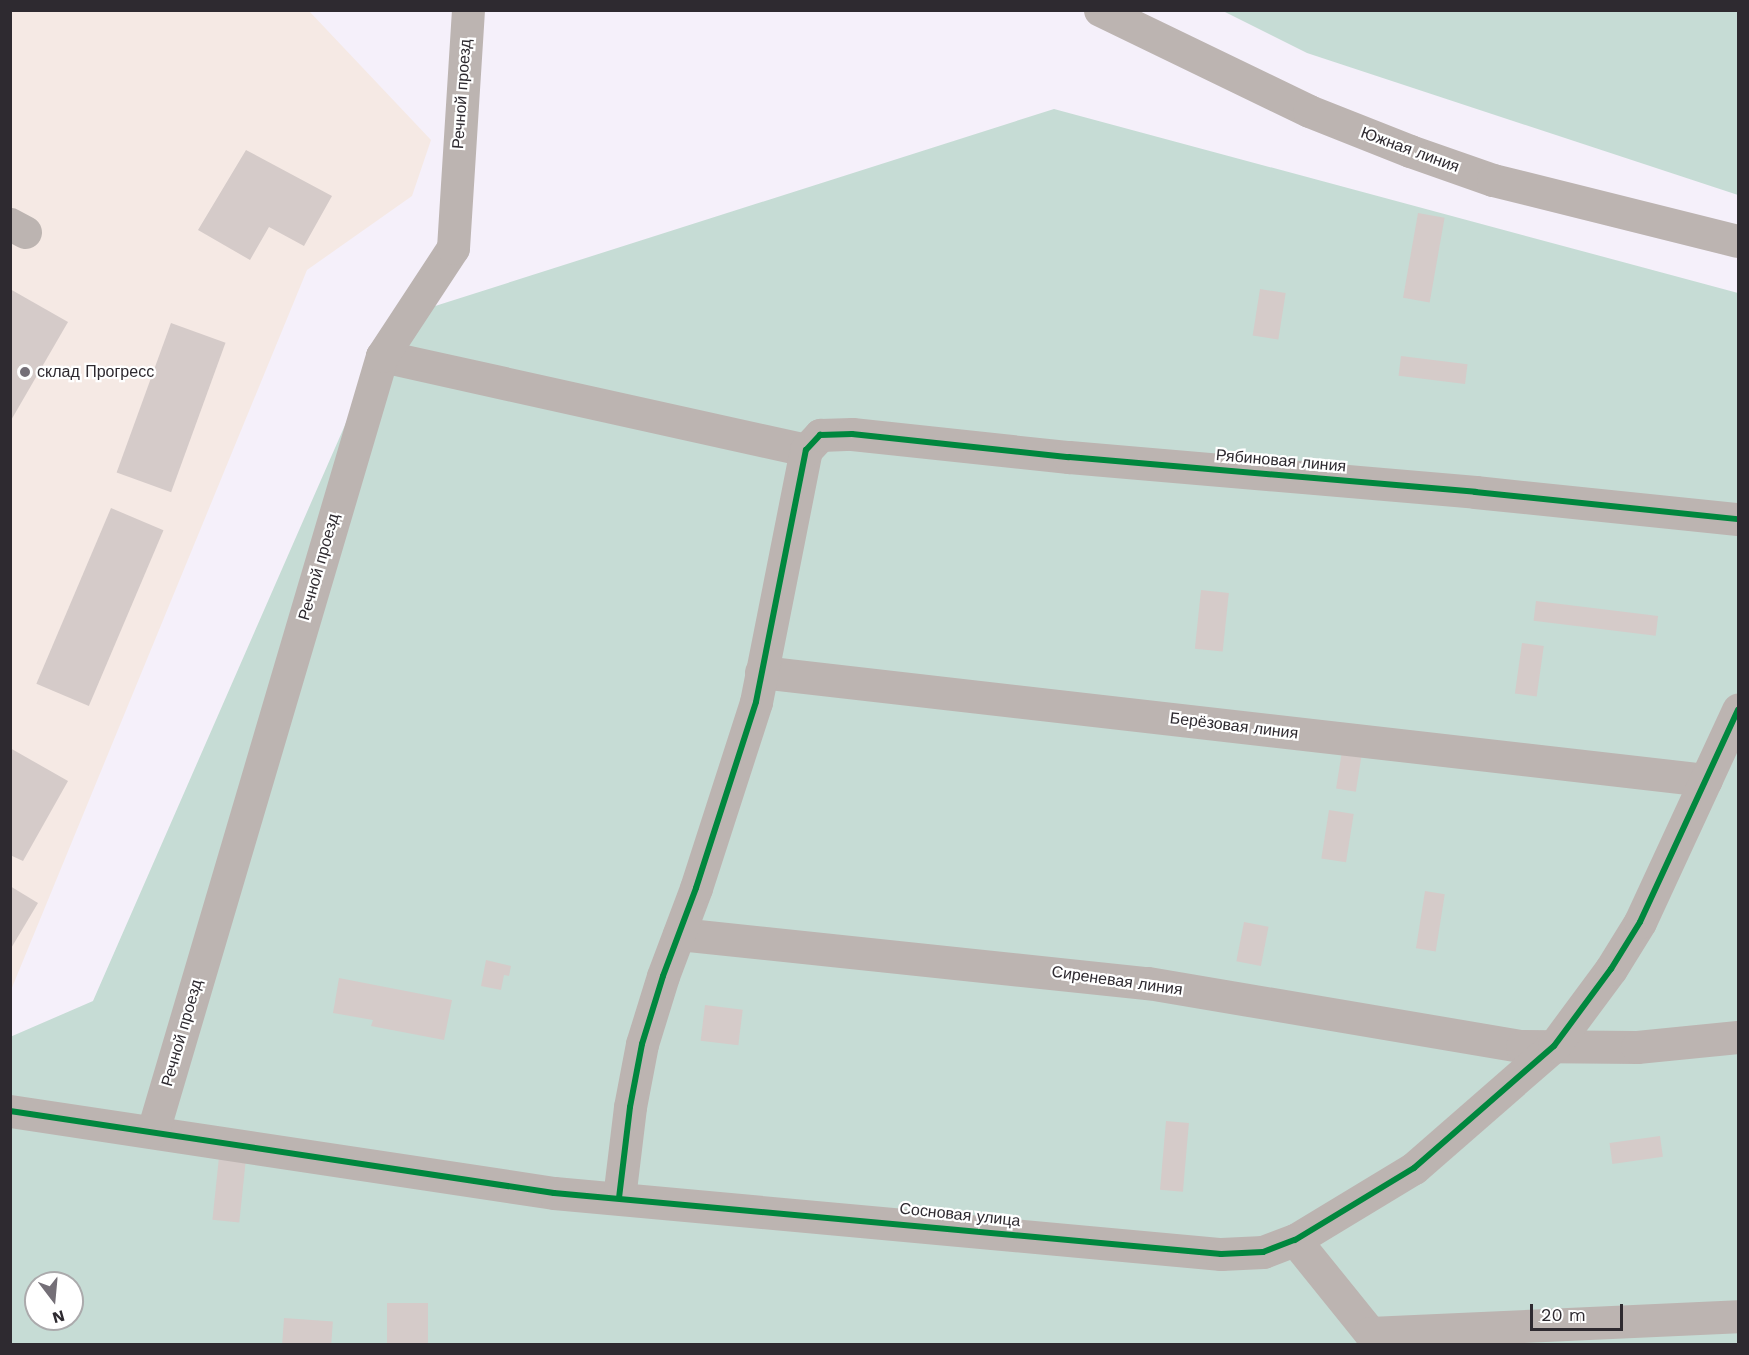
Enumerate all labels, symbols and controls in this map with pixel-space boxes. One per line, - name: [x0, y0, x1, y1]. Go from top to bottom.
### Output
- street label: Речной проезд: [449, 38, 475, 150]
- street label: Южная линия: [1358, 123, 1462, 177]
- place label: склад Прогресс: [37, 362, 154, 382]
- marker: склад Прогресс: [18, 365, 32, 379]
- street label: Рябиновая линия: [1215, 446, 1347, 476]
- street label: Речной проезд: [295, 511, 343, 623]
- street label: Берёзовая линия: [1169, 709, 1299, 743]
- street label: Сиреневая линия: [1050, 962, 1184, 1000]
- street label: Речной проезд: [158, 977, 206, 1089]
- street label: Сосновая улица: [899, 1199, 1021, 1231]
- north arrow: [24, 1271, 84, 1331]
- scale bar: [1533, 1292, 1626, 1330]
- text: 20 m: [1541, 1304, 1586, 1325]
- text: N: [50, 1306, 67, 1328]

